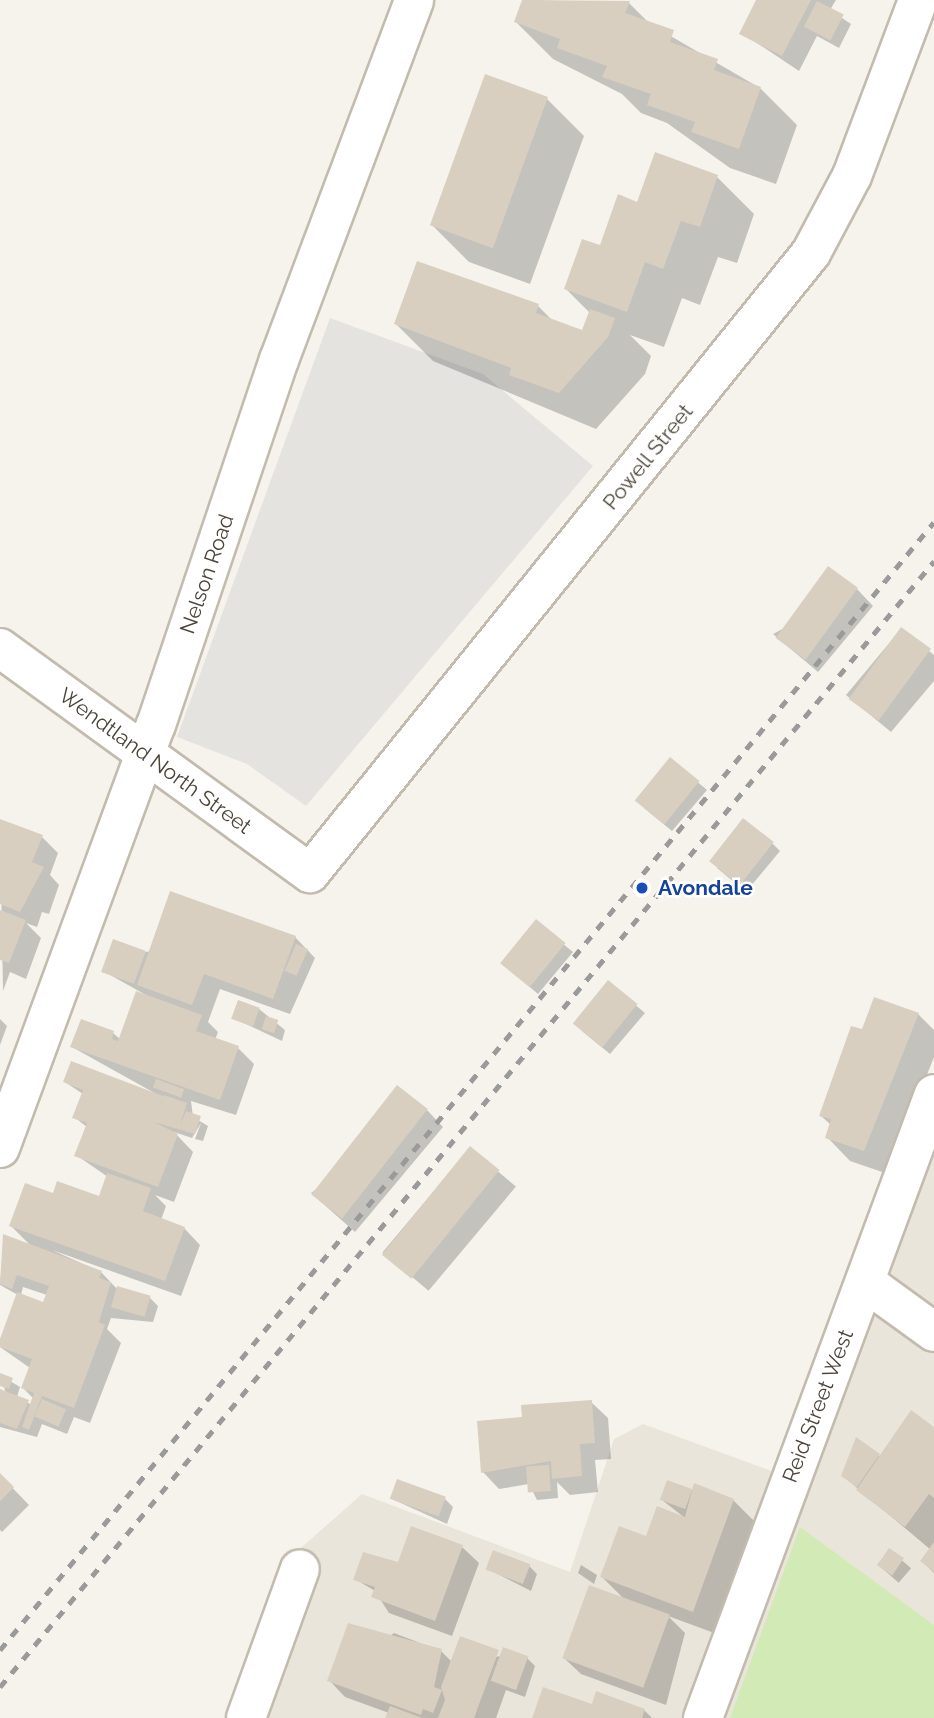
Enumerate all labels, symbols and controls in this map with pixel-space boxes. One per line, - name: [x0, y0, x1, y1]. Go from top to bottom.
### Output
- street label: Powell Street: [598, 399, 698, 515]
- street label: Nelson Road: [175, 511, 239, 637]
- street label: Wendtland North Street: [54, 683, 256, 839]
- place label: Avondale: [658, 875, 753, 901]
- marker: Avondale: [632, 878, 652, 898]
- street label: Reid Street West: [777, 1326, 859, 1486]

